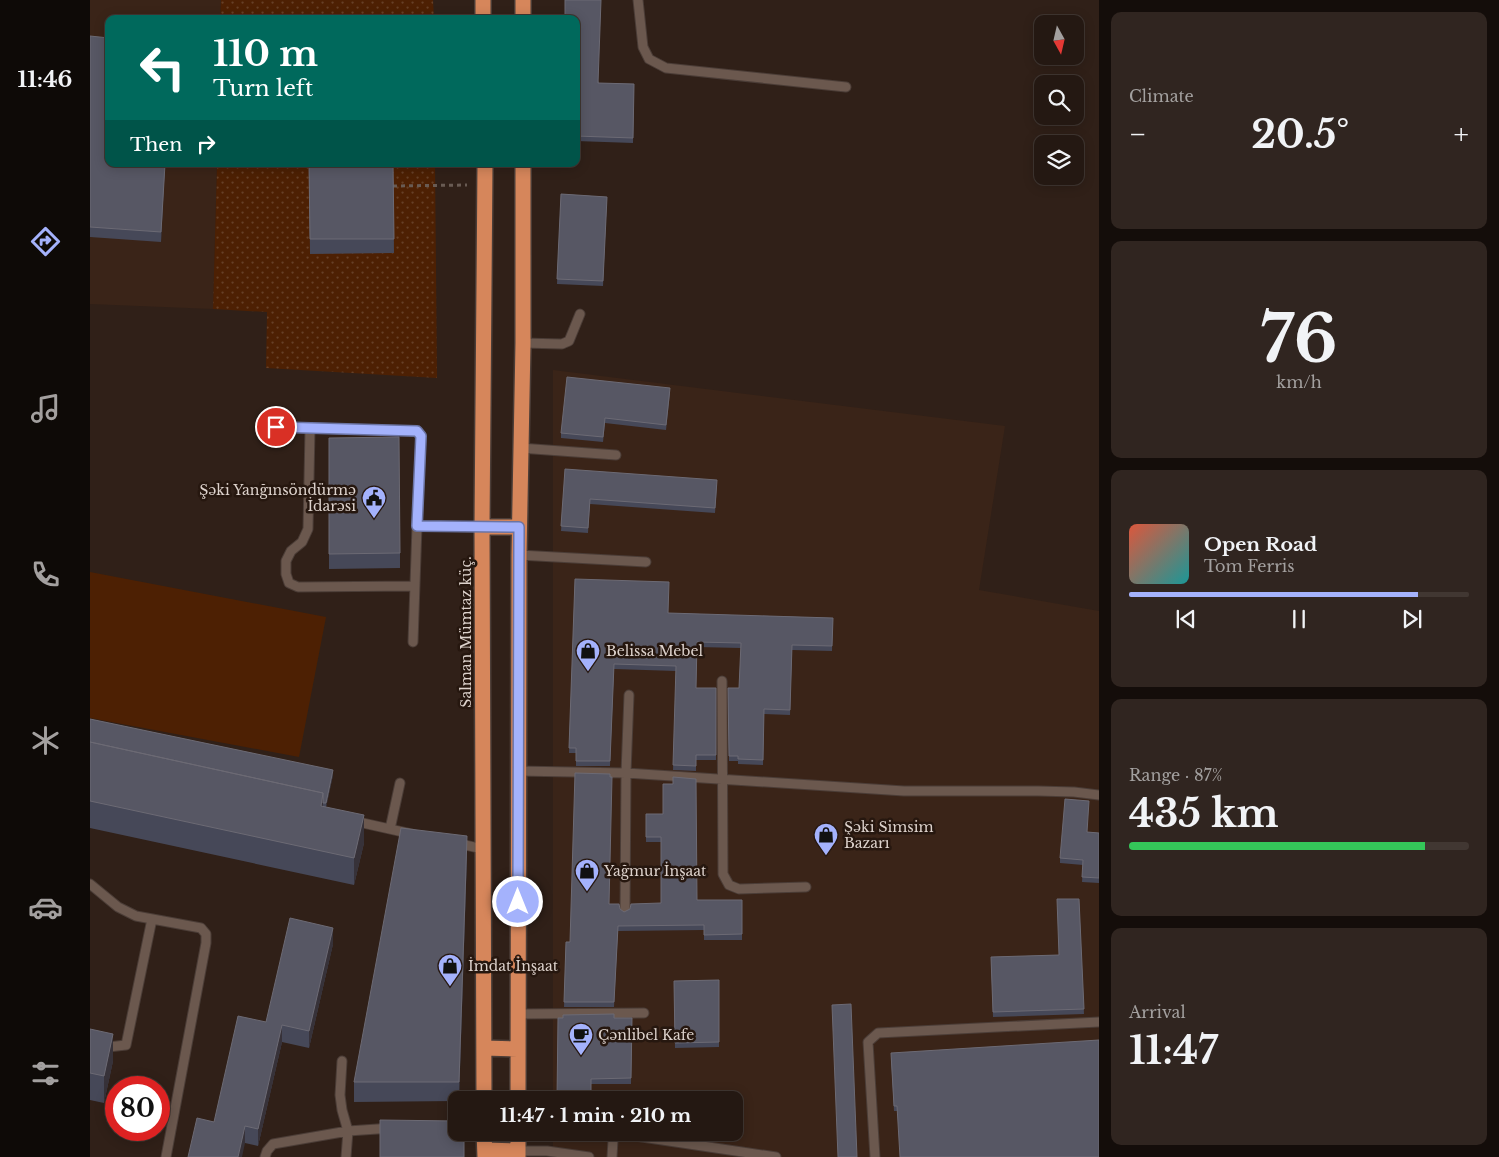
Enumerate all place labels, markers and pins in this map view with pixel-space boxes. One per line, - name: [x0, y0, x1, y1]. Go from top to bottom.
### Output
- pin: [255, 406, 297, 448]
- place label: Şəki Yanğınsöndürmə İdarəsi: [199, 481, 356, 515]
- public building icon: Şəki Yanğınsöndürmə İdarəsi: [361, 485, 387, 519]
- shop icon: Belissa Mebel: [575, 638, 601, 672]
- place label: Belissa Mebel: [606, 642, 704, 660]
- place label: Şəki Simsim Bazarı: [844, 818, 933, 852]
- shop icon: Şəki Simsim Bazarı: [813, 822, 839, 856]
- shop icon: Yağmur İnşaat: [574, 858, 600, 892]
- place label: Yağmur İnşaat: [603, 862, 707, 880]
- shop icon: İmdat İnşaat: [437, 953, 463, 987]
- place label: İmdat İnşaat: [468, 957, 559, 975]
- cafe icon: Çənlibel Kafe: [568, 1022, 594, 1056]
- place label: Çənlibel Kafe: [598, 1026, 694, 1044]

